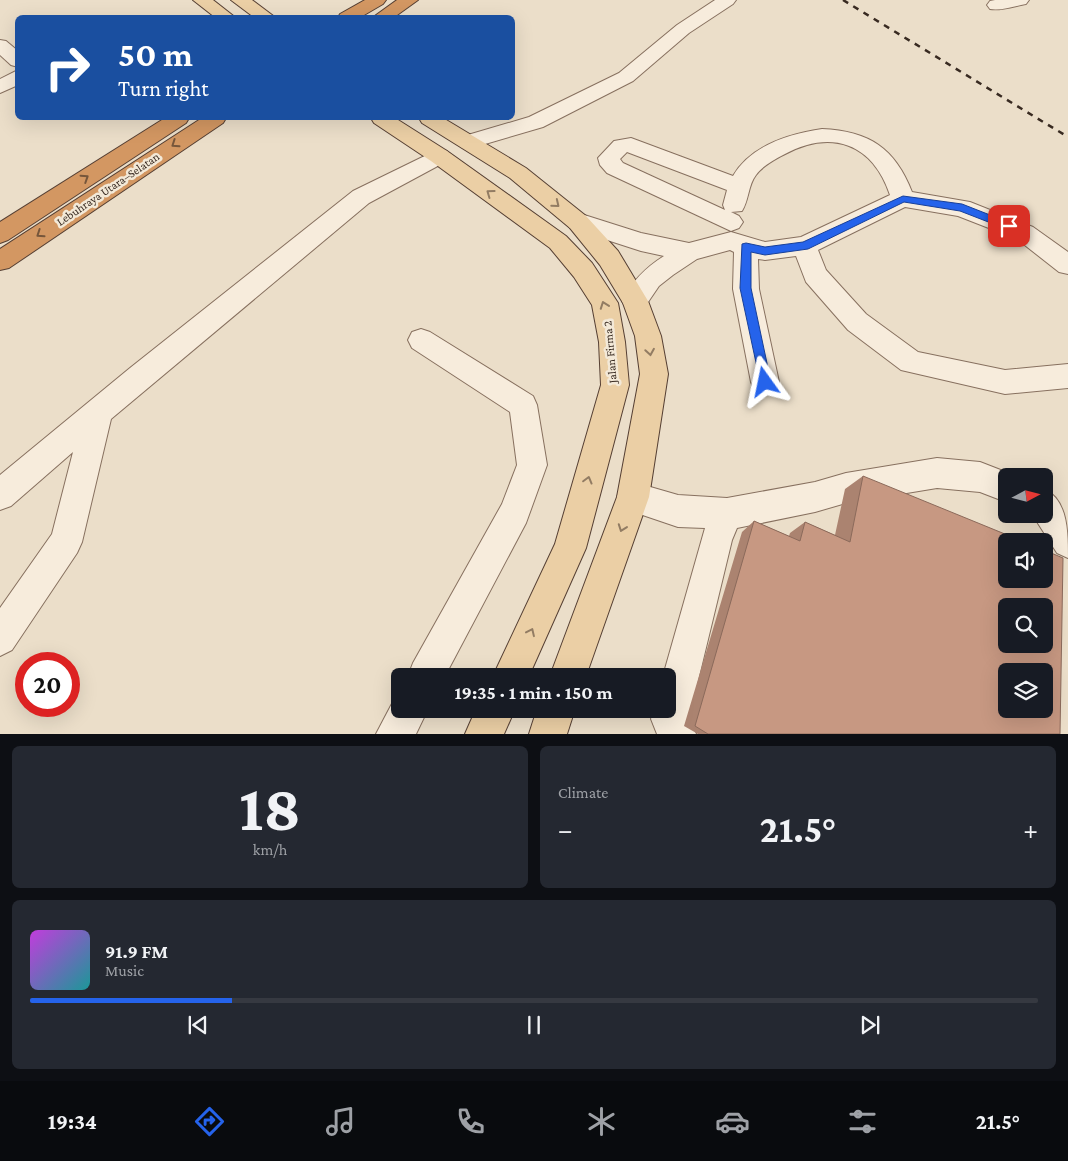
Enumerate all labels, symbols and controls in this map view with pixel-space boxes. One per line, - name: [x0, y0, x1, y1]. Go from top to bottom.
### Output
- icon: right: [35, 35, 100, 100]
- text: 50 m: [118, 35, 193, 74]
- text: Turn right: [118, 76, 209, 101]
- one-way arrow: [171, 138, 181, 147]
- street label: Lebuhraya Utara–Selatan: [54, 149, 163, 229]
- one-way arrow: [79, 175, 88, 185]
- one-way arrow: [486, 190, 496, 199]
- one-way arrow: [550, 198, 559, 207]
- pin: [988, 205, 1030, 247]
- icon: arrive: [995, 212, 1023, 240]
- one-way arrow: [36, 228, 46, 237]
- one-way arrow: [600, 301, 610, 310]
- street label: Jalan Firma 2: [600, 320, 620, 385]
- one-way arrow: [645, 347, 655, 356]
- position arrow: [738, 355, 790, 407]
- north arrow: [998, 468, 1052, 522]
- map controls: [998, 468, 1053, 718]
- one-way arrow: [583, 477, 593, 485]
- one-way arrow: [618, 523, 628, 532]
- button: sound: [998, 533, 1053, 588]
- button: search: [998, 598, 1053, 653]
- one-way arrow: [525, 628, 536, 637]
- speed limit sign: 20: [15, 652, 80, 717]
- button: layers: [998, 663, 1053, 718]
- text: 19:35 · 1 min · 150 m: [454, 682, 613, 703]
- text: 18: [239, 772, 301, 844]
- text: Climate: [558, 784, 608, 801]
- text: 21.5°: [760, 808, 836, 850]
- text: −: [558, 814, 573, 845]
- text: +: [1023, 814, 1038, 845]
- text: km/h: [253, 841, 287, 858]
- text: 91.9 FM: [105, 941, 168, 962]
- text: Music: [105, 962, 144, 979]
- icon: previous: [184, 1011, 212, 1039]
- icon: pause: [520, 1011, 548, 1039]
- icon: next: [856, 1011, 884, 1039]
- icon: directions: [192, 1104, 227, 1139]
- icon: music: [323, 1104, 358, 1139]
- icon: phone: [453, 1104, 488, 1139]
- icon: climate: [584, 1104, 619, 1139]
- icon: car: [715, 1104, 750, 1139]
- icon: filters: [845, 1104, 880, 1139]
- text: 19:34: [48, 1109, 97, 1134]
- text: 21.5°: [976, 1109, 1020, 1134]

